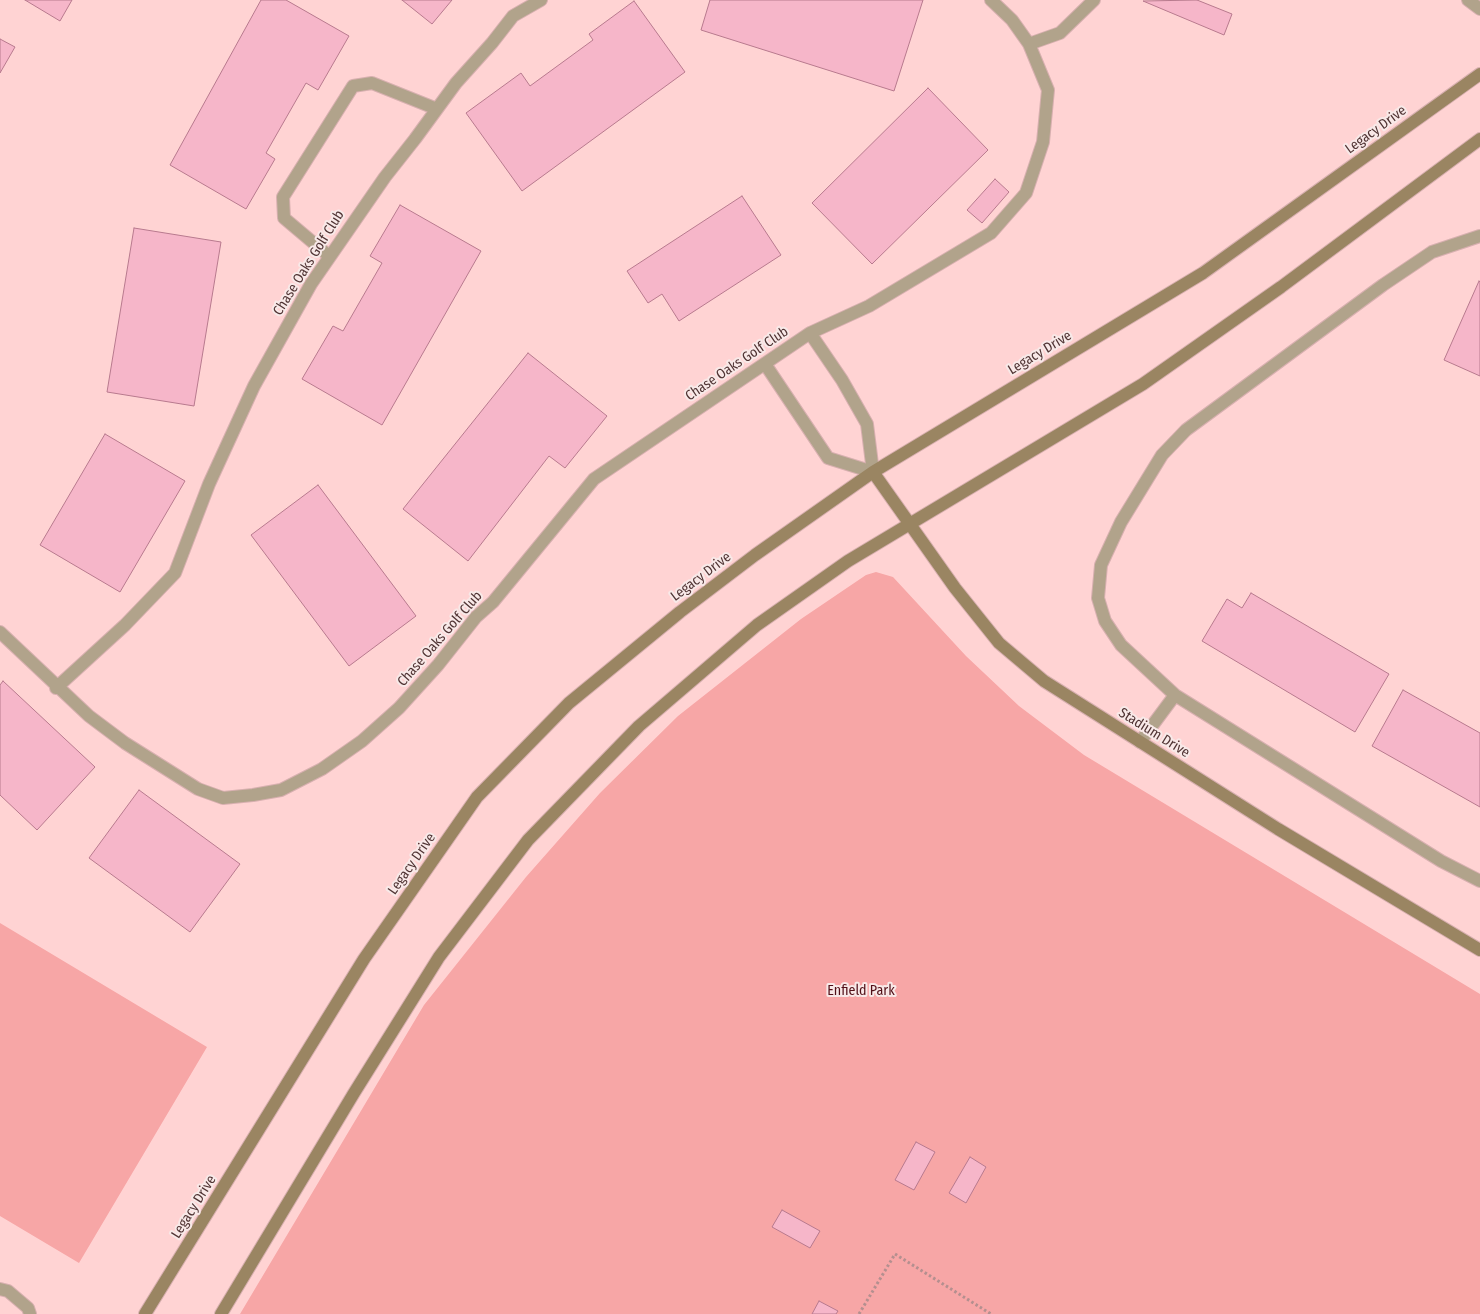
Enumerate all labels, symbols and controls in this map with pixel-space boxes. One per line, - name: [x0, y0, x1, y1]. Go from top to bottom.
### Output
- street label: Legacy Drive: [1342, 102, 1410, 158]
- street label: Chase Oaks Golf Club: [270, 207, 348, 319]
- street label: Chase Oaks Golf Club: [682, 323, 792, 405]
- street label: Legacy Drive: [1005, 327, 1075, 379]
- street label: Legacy Drive: [668, 549, 734, 605]
- street label: Chase Oaks Golf Club: [394, 588, 486, 690]
- street label: Stadium Drive: [1115, 705, 1193, 761]
- street label: Legacy Drive: [385, 830, 439, 898]
- park label: Enfield Park: [827, 983, 895, 999]
- street label: Legacy Drive: [168, 1172, 220, 1242]

